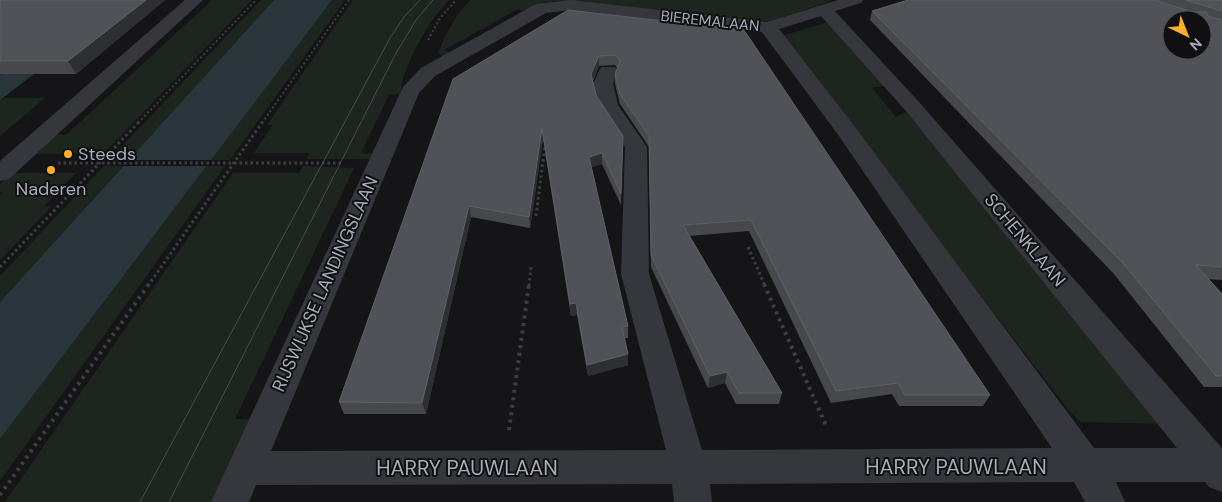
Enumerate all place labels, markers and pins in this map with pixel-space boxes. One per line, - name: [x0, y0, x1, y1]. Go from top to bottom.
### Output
- place label: Steeds: [78, 142, 136, 166]
- marker: Steeds: [62, 148, 74, 160]
- marker: Naderen: [45, 164, 57, 176]
- place label: Naderen: [16, 177, 86, 201]

